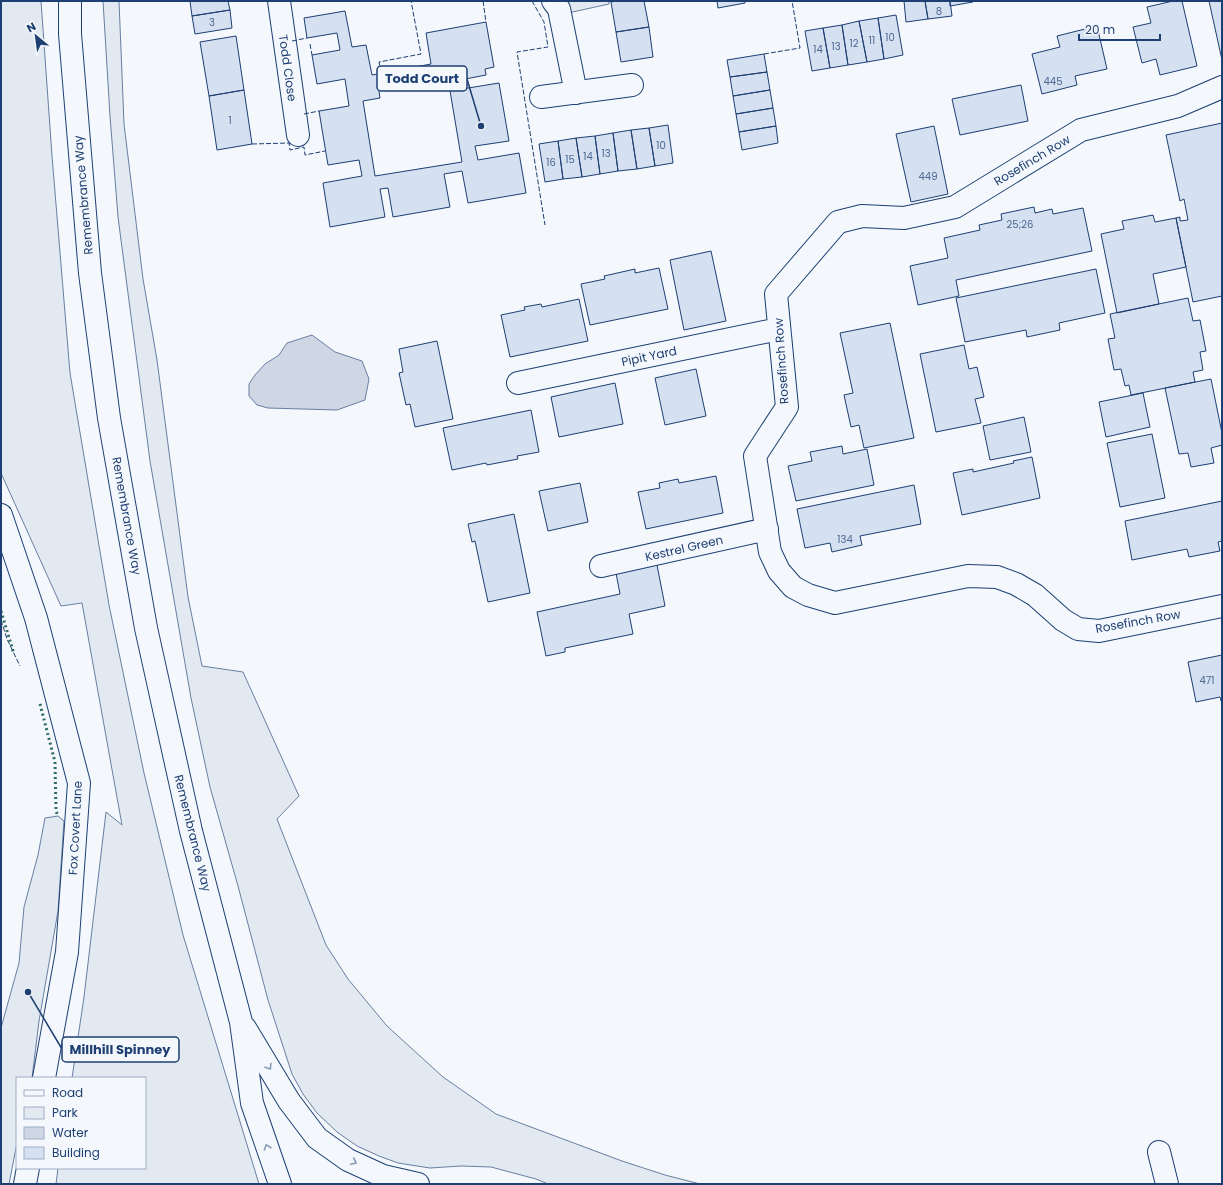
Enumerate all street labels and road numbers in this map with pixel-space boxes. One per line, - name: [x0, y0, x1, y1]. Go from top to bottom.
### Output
- street label: Todd Close: [275, 34, 301, 102]
- street label: Rosefinch Row: [991, 130, 1073, 189]
- street label: Remembrance Way: [69, 134, 97, 255]
- street label: Rosefinch Row: [770, 317, 792, 405]
- street label: Pipit Yard: [620, 342, 678, 370]
- street label: Remembrance Way: [108, 456, 146, 577]
- street label: Kestrel Green: [643, 531, 725, 565]
- street label: Rosefinch Row: [1094, 605, 1182, 637]
- street label: Remembrance Way: [170, 773, 216, 893]
- street label: Fox Covert Lane: [64, 780, 86, 876]

